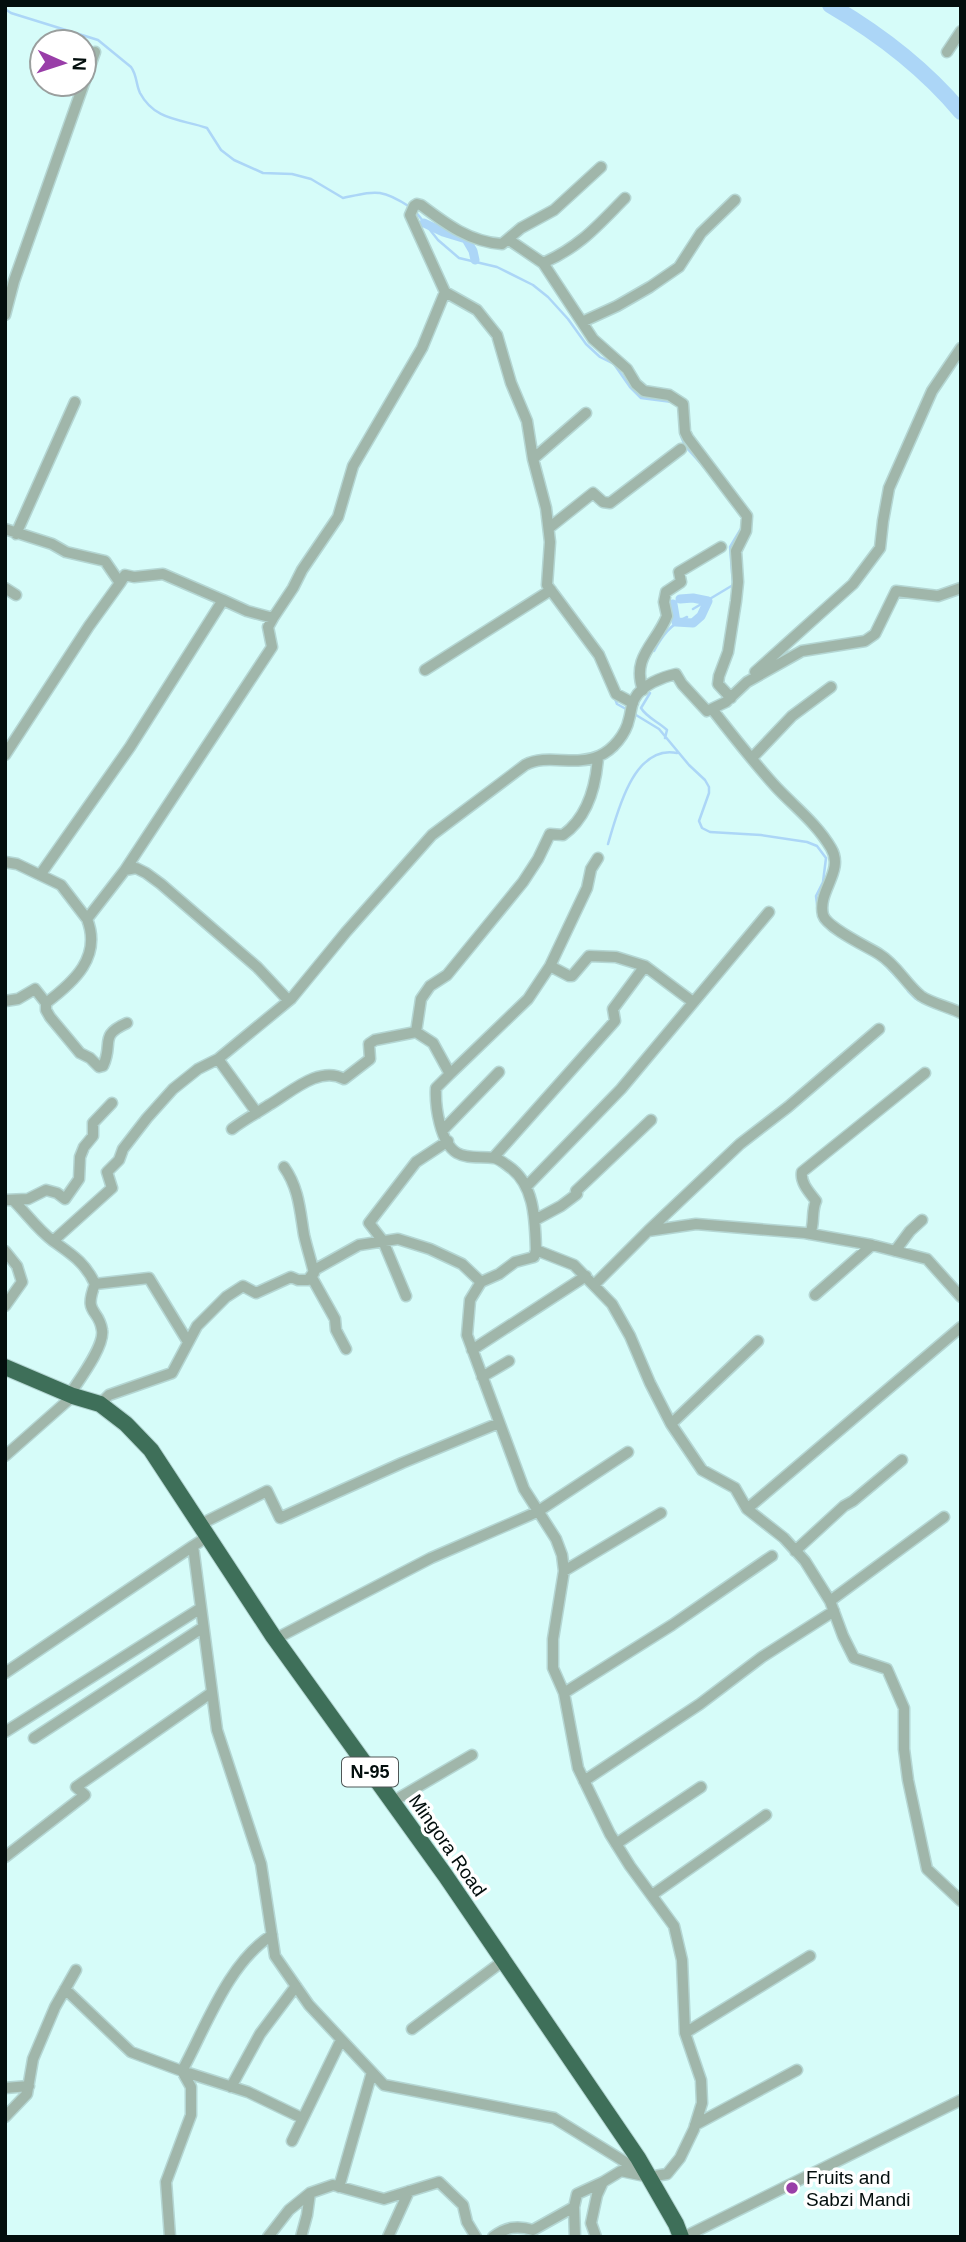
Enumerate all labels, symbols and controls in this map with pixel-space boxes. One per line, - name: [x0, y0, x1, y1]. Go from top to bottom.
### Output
- north arrow: [28, 28, 98, 98]
- text: N: [69, 56, 90, 71]
- road number: N-95: [342, 1758, 398, 1786]
- street label: Mingora Road: [405, 1790, 490, 1900]
- place label: Fruits and Sabzi Mandi: [806, 2167, 911, 2210]
- marker: Fruits and Sabzi Mandi: [784, 2180, 800, 2196]

